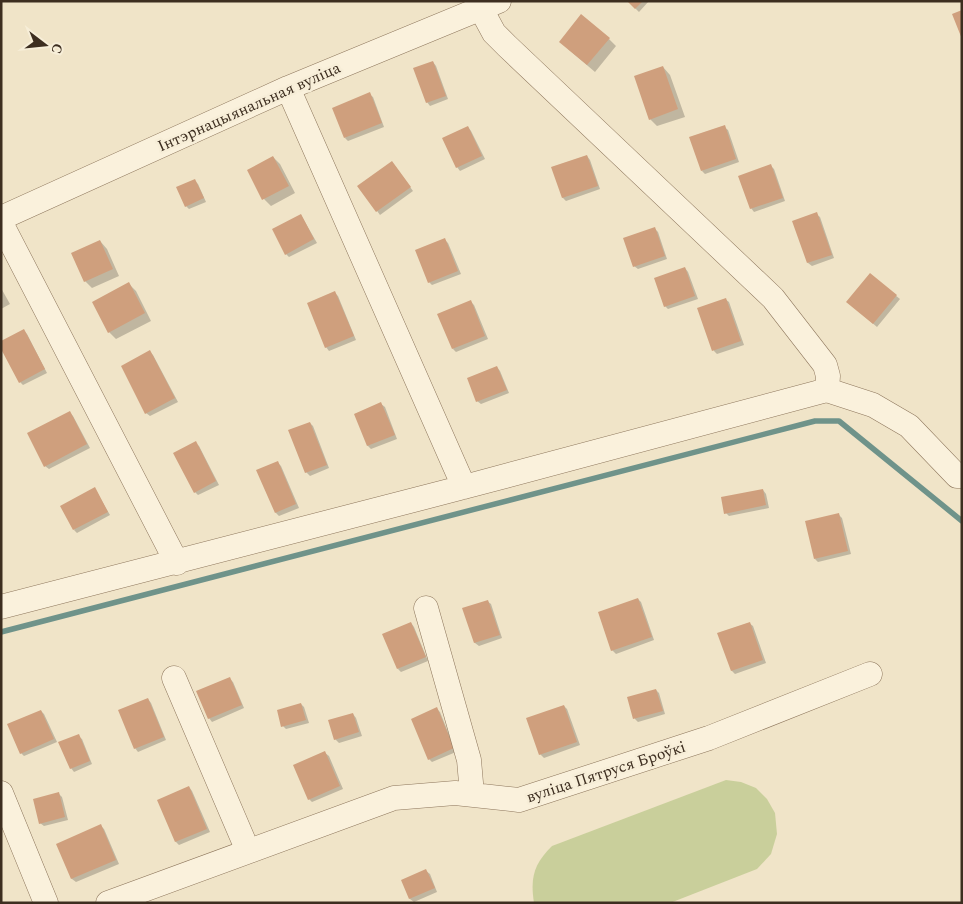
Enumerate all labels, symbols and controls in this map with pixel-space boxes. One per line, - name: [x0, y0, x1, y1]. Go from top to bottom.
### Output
- north arrow: [20, 20, 70, 70]
- text: С: [46, 41, 68, 56]
- street label: Інтэрнацыянальная вуліца: [154, 56, 345, 158]
- street label: вуліца Пятруся Броўкі: [523, 735, 689, 809]

